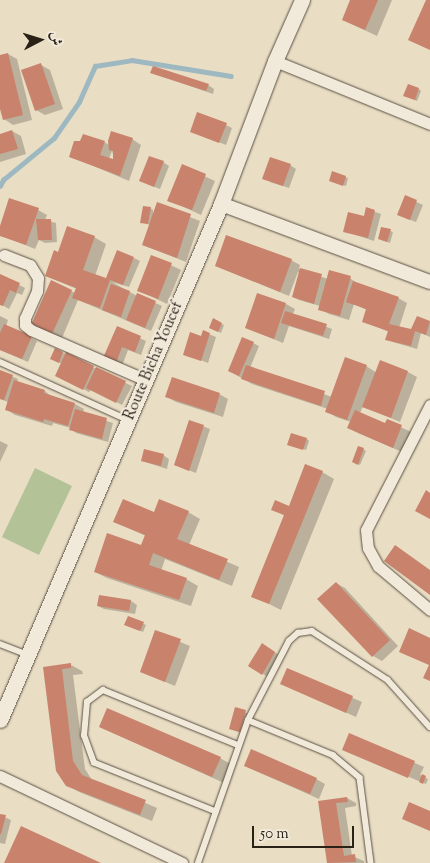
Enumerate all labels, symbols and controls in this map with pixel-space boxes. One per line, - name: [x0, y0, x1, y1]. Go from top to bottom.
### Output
- north arrow: [15, 15, 65, 65]
- text: ش: [44, 31, 66, 46]
- street label: Route Bicha Youcef: [121, 299, 187, 423]
- scale bar: [255, 816, 358, 848]
- text: 50 m: [260, 824, 289, 845]

